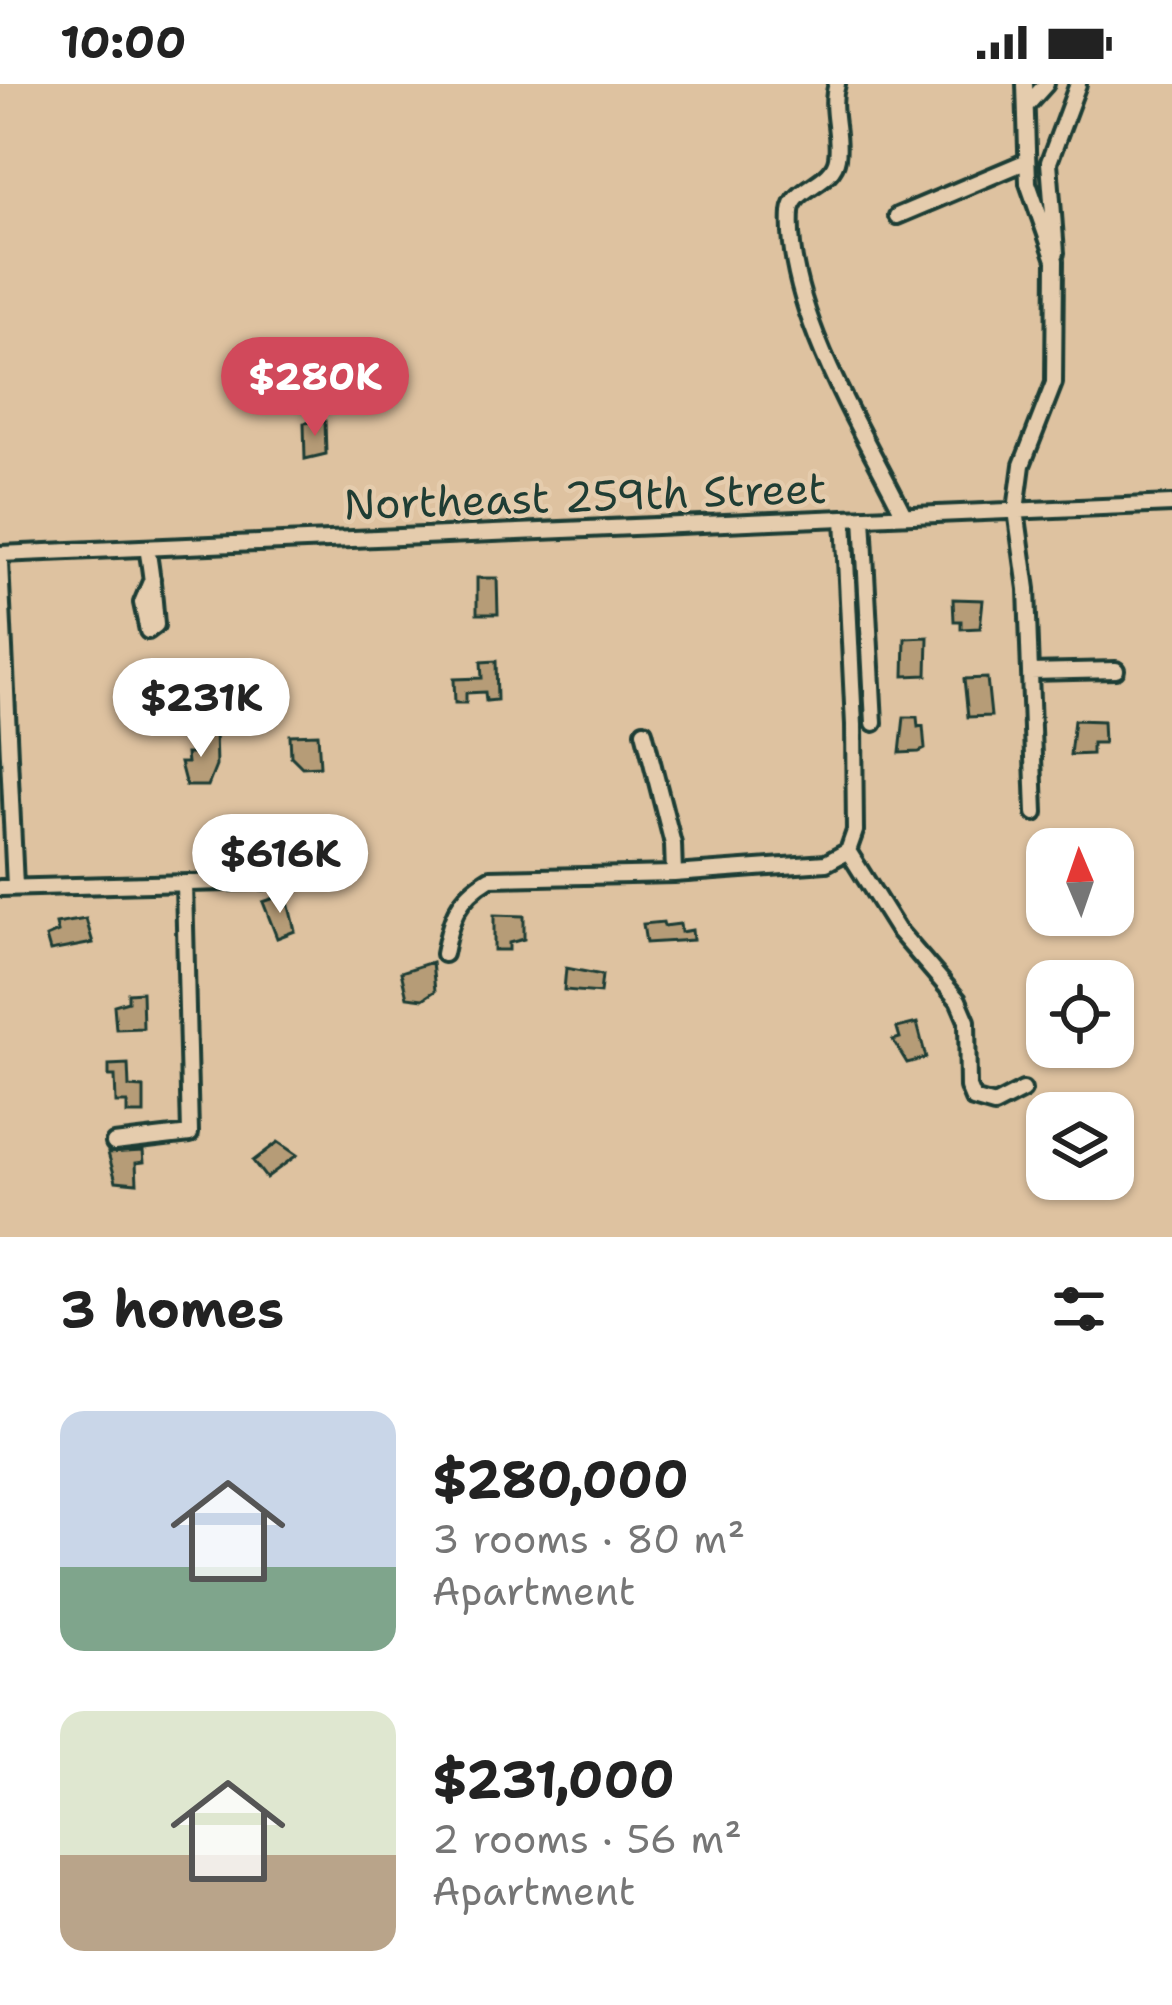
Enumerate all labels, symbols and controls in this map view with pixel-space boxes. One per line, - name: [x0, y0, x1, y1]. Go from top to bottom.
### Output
- text: 10:00: [60, 12, 187, 72]
- pin: $280K: [231, 337, 399, 439]
- text: $280K: [248, 350, 382, 402]
- street label: Northeast 259th Street: [342, 460, 828, 532]
- pin: $231K: [117, 658, 285, 760]
- text: $231K: [140, 671, 262, 723]
- pin: $616K: [196, 814, 364, 916]
- text: $616K: [219, 827, 341, 879]
- north arrow: [1026, 828, 1134, 936]
- map controls: [1026, 828, 1134, 1200]
- button: locate: [1026, 960, 1134, 1068]
- button: layers: [1026, 1092, 1134, 1200]
- text: 3 homes: [60, 1275, 284, 1343]
- icon: filters: [1046, 1276, 1112, 1342]
- text: $280,000: [432, 1445, 689, 1513]
- icon: home: [156, 1459, 300, 1603]
- text: 3 rooms · 80 m²: [432, 1513, 745, 1565]
- text: Apartment: [432, 1565, 635, 1617]
- text: $231,000: [432, 1745, 675, 1813]
- icon: home: [156, 1759, 300, 1903]
- text: 2 rooms · 56 m²: [432, 1813, 742, 1865]
- text: Apartment: [432, 1865, 635, 1917]

